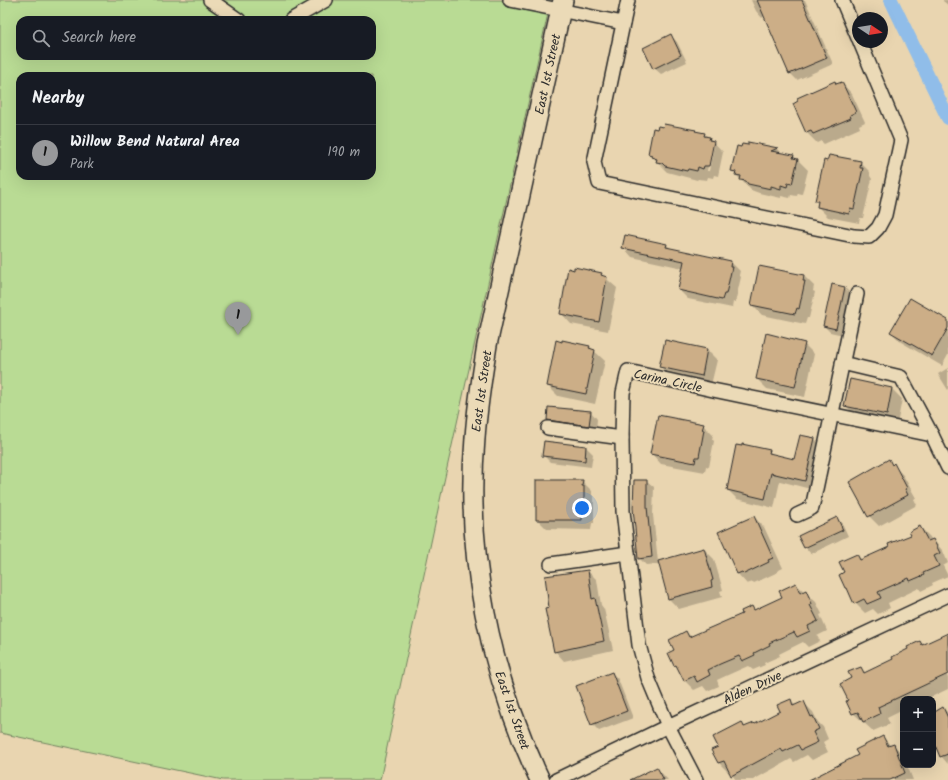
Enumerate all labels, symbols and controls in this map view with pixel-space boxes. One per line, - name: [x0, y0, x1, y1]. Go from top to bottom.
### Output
- north arrow: [852, 12, 888, 48]
- search box: [16, 16, 376, 60]
- text: Search here: [62, 26, 136, 50]
- icon: search: [30, 27, 52, 49]
- street label: East 1st Street: [530, 31, 567, 117]
- text: Nearby: [32, 85, 84, 112]
- text: Willow Bend Natural Area: [70, 130, 240, 154]
- text: 1: [43, 142, 47, 163]
- text: 190 m: [328, 142, 360, 163]
- text: Park: [70, 154, 94, 175]
- pin: 1: [225, 302, 251, 335]
- street label: East 1st Street: [466, 348, 499, 433]
- street label: Carina Circle: [631, 364, 704, 399]
- your location: [572, 498, 592, 518]
- street label: Alden Drive: [720, 666, 786, 711]
- street label: East 1st Street: [488, 668, 535, 754]
- map controls: [900, 696, 936, 768]
- button: +: [900, 696, 936, 732]
- button: −: [900, 732, 936, 768]

